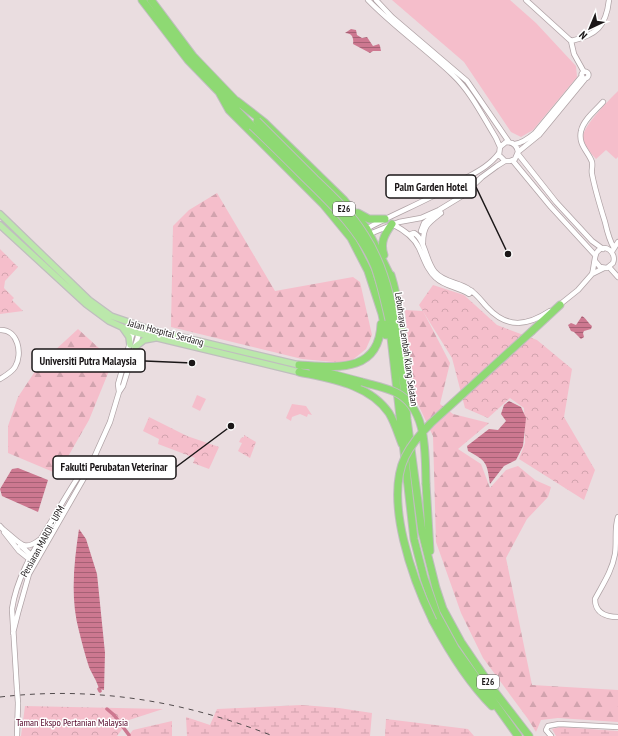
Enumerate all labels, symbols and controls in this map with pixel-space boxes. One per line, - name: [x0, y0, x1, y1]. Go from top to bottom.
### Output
- north arrow: [570, 8, 610, 48]
- text: N: [576, 28, 590, 42]
- callout: Palm Garden Hotel: [386, 175, 476, 198]
- text: Palm Garden Hotel: [394, 180, 468, 194]
- road number: E26: [333, 202, 355, 216]
- street label: Lebuhraya Lembah Klang Selatan: [392, 291, 421, 407]
- street label: Jalan Hospital Serdang: [125, 316, 205, 349]
- callout: Universiti Putra Malaysia: [32, 349, 145, 372]
- text: Universiti Putra Malaysia: [39, 354, 137, 368]
- callout: Fakulti Perubatan Veterinar: [53, 456, 176, 479]
- text: Fakulti Perubatan Veterinar: [61, 460, 168, 474]
- street label: Persiaran MARDI - UPM: [17, 503, 67, 579]
- road number: E26: [477, 675, 499, 689]
- park label: Taman Ekspo Pertanian Malaysia: [16, 716, 128, 729]

